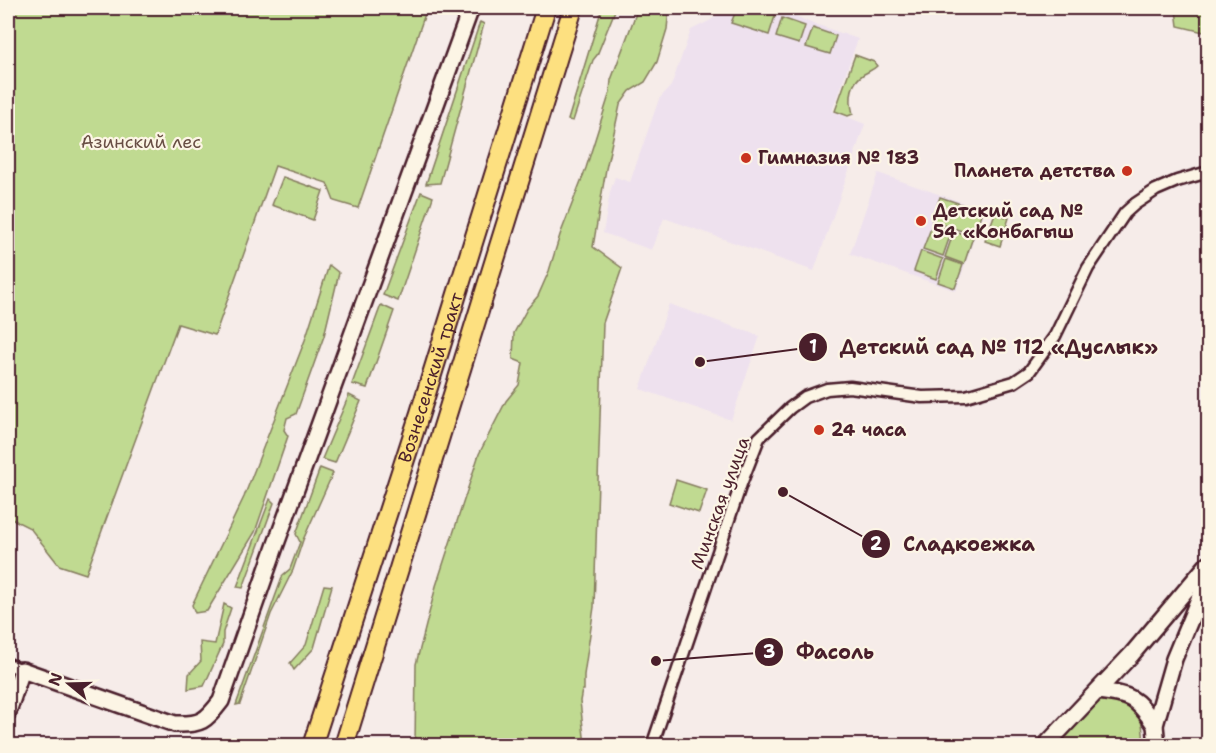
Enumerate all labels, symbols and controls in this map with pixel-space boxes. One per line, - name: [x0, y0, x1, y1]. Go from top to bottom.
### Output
- park label: Азинский лес: [81, 130, 201, 154]
- place label: Гимназия № 183: [758, 146, 919, 170]
- marker: Гимназия № 183: [739, 151, 753, 165]
- place label: Планета детства: [954, 159, 1116, 183]
- marker: Планета детства: [1120, 164, 1134, 178]
- place label: Детский сад № 54 «Конбагыш: [933, 199, 1083, 244]
- marker: Детский сад № 54 «Конбагыш: [914, 214, 928, 228]
- street label: Вознесенский тракт: [393, 289, 469, 466]
- callout: Детский сад № 112 «Дуслык»: [798, 328, 1170, 366]
- text: Детский сад № 112 «Дуслык»: [840, 334, 1158, 360]
- text: 1: [809, 335, 817, 359]
- place label: 24 часа: [831, 418, 907, 442]
- marker: 24 часа: [812, 423, 826, 437]
- street label: Минская улица: [685, 433, 755, 573]
- callout: Сладкоежка: [861, 525, 1048, 563]
- text: Сладкоежка: [903, 531, 1035, 557]
- text: 2: [870, 532, 883, 556]
- callout: Фасоль: [754, 633, 886, 671]
- text: Фасоль: [796, 639, 874, 665]
- text: 3: [763, 640, 775, 664]
- north arrow: [39, 654, 99, 714]
- text: N: [43, 670, 67, 689]

